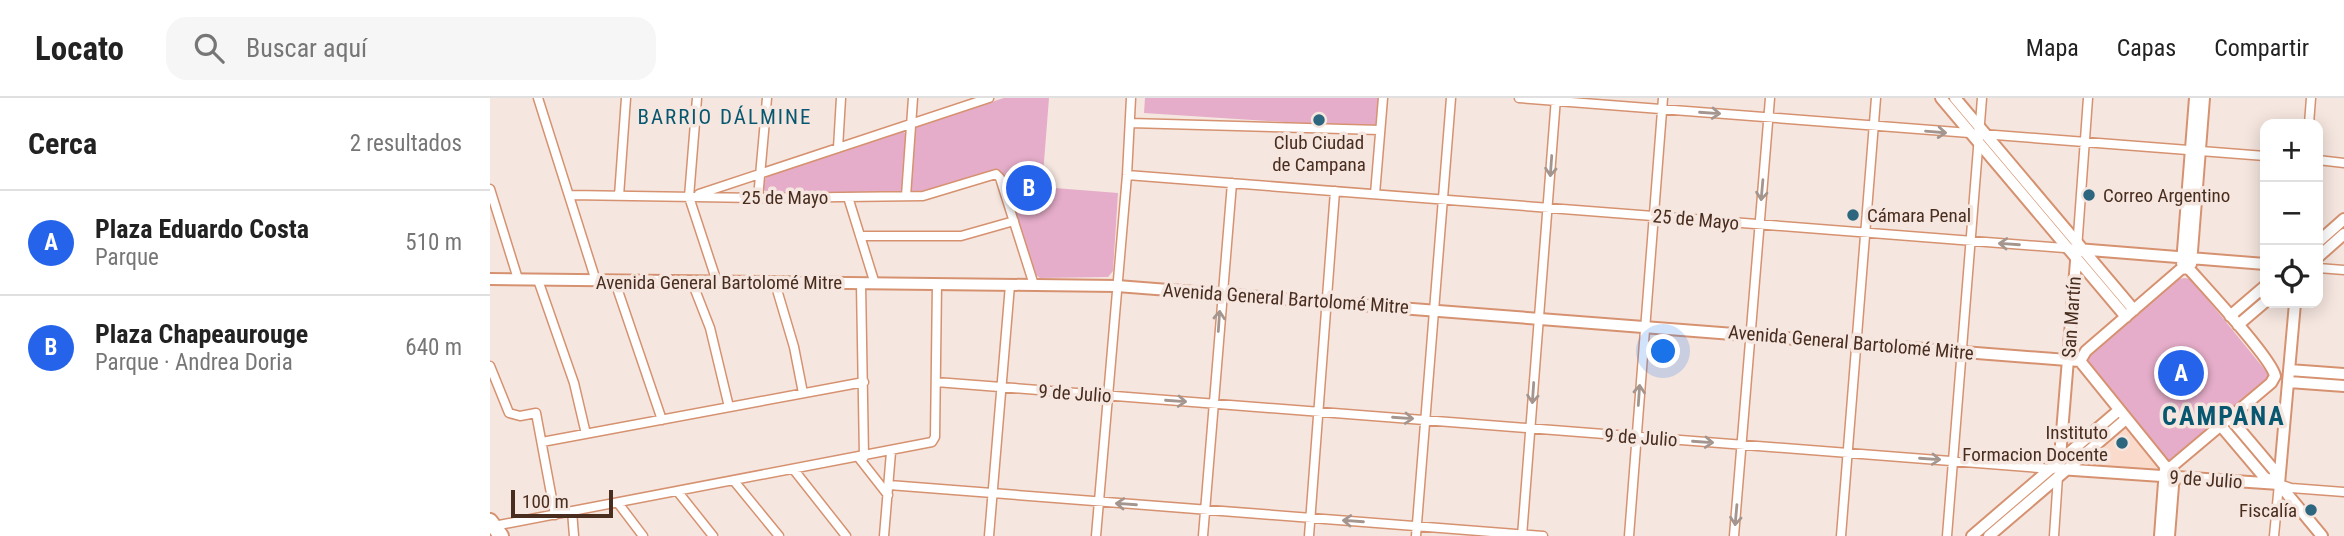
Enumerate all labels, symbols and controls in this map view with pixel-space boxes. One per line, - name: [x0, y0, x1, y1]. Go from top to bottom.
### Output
- search box: [166, 17, 656, 80]
- text: Locato: [35, 29, 124, 68]
- icon: search: [190, 29, 228, 67]
- text: Buscar aquí: [246, 33, 367, 63]
- text: Mapa: [2026, 34, 2079, 62]
- text: Capas: [2117, 34, 2176, 62]
- text: Compartir: [2214, 34, 2309, 62]
- district label: BARRIO DÁLMINE: [638, 105, 813, 129]
- one-way arrow: [1698, 107, 1720, 120]
- marker: Club Ciudad de Campana: [1311, 112, 1327, 128]
- map controls: [2260, 119, 2323, 308]
- button: +: [2260, 119, 2323, 182]
- text: Cerca: [28, 126, 97, 161]
- one-way arrow: [1925, 126, 1947, 139]
- text: 2 resultados: [350, 130, 462, 157]
- place label: Club Ciudad de Campana: [1272, 131, 1366, 176]
- one-way arrow: [1544, 154, 1557, 177]
- pin: B: [1006, 162, 1052, 214]
- one-way arrow: [1755, 179, 1768, 201]
- button: −: [2260, 182, 2323, 245]
- place label: Correo Argentino: [2103, 184, 2230, 207]
- street label: 25 de Mayo: [742, 186, 828, 209]
- marker: Correo Argentino: [2081, 187, 2097, 203]
- street label: 25 de Mayo: [1652, 204, 1740, 235]
- place label: Cámara Penal: [1867, 204, 1971, 227]
- marker: Cámara Penal: [1845, 207, 1861, 223]
- text: Plaza Eduardo Costa: [95, 214, 309, 244]
- text: A: [44, 229, 58, 256]
- text: 510 m: [405, 229, 462, 256]
- one-way arrow: [1998, 237, 2020, 250]
- text: Parque: [95, 244, 159, 271]
- button: locate: [2260, 245, 2323, 308]
- street label: Avenida General Bartolomé Mitre: [596, 271, 842, 294]
- street label: San Martín: [2057, 276, 2086, 359]
- street label: Avenida General Bartolomé Mitre: [1162, 278, 1410, 319]
- one-way arrow: [1213, 311, 1226, 333]
- text: Plaza Chapeaurouge: [95, 319, 308, 349]
- street label: Avenida General Bartolomé Mitre: [1727, 320, 1975, 365]
- text: B: [45, 334, 57, 361]
- text: 640 m: [405, 334, 462, 361]
- your location: [1646, 334, 1680, 368]
- pin: A: [2158, 347, 2204, 399]
- text: Parque · Andrea Doria: [95, 349, 293, 376]
- street label: 9 de Julio: [1038, 379, 1112, 408]
- one-way arrow: [1526, 381, 1539, 404]
- one-way arrow: [1633, 384, 1646, 406]
- one-way arrow: [1164, 395, 1187, 408]
- district label: CAMPANA: [2162, 401, 2286, 431]
- one-way arrow: [1391, 412, 1413, 425]
- place label: Instituto Formacion Docente: [1962, 421, 2108, 466]
- street label: 9 de Julio: [1604, 423, 1678, 452]
- marker: Instituto Formacion Docente: [2114, 435, 2130, 451]
- one-way arrow: [1691, 436, 1713, 449]
- one-way arrow: [1918, 453, 1940, 466]
- street label: 9 de Julio: [2169, 465, 2243, 494]
- scale bar: [511, 487, 612, 519]
- text: 100 m: [522, 490, 569, 513]
- one-way arrow: [1116, 497, 1138, 510]
- place label: Fiscalía: [2239, 499, 2297, 522]
- marker: Fiscalía: [2303, 502, 2319, 518]
- one-way arrow: [1729, 503, 1742, 526]
- one-way arrow: [1343, 514, 1365, 527]

